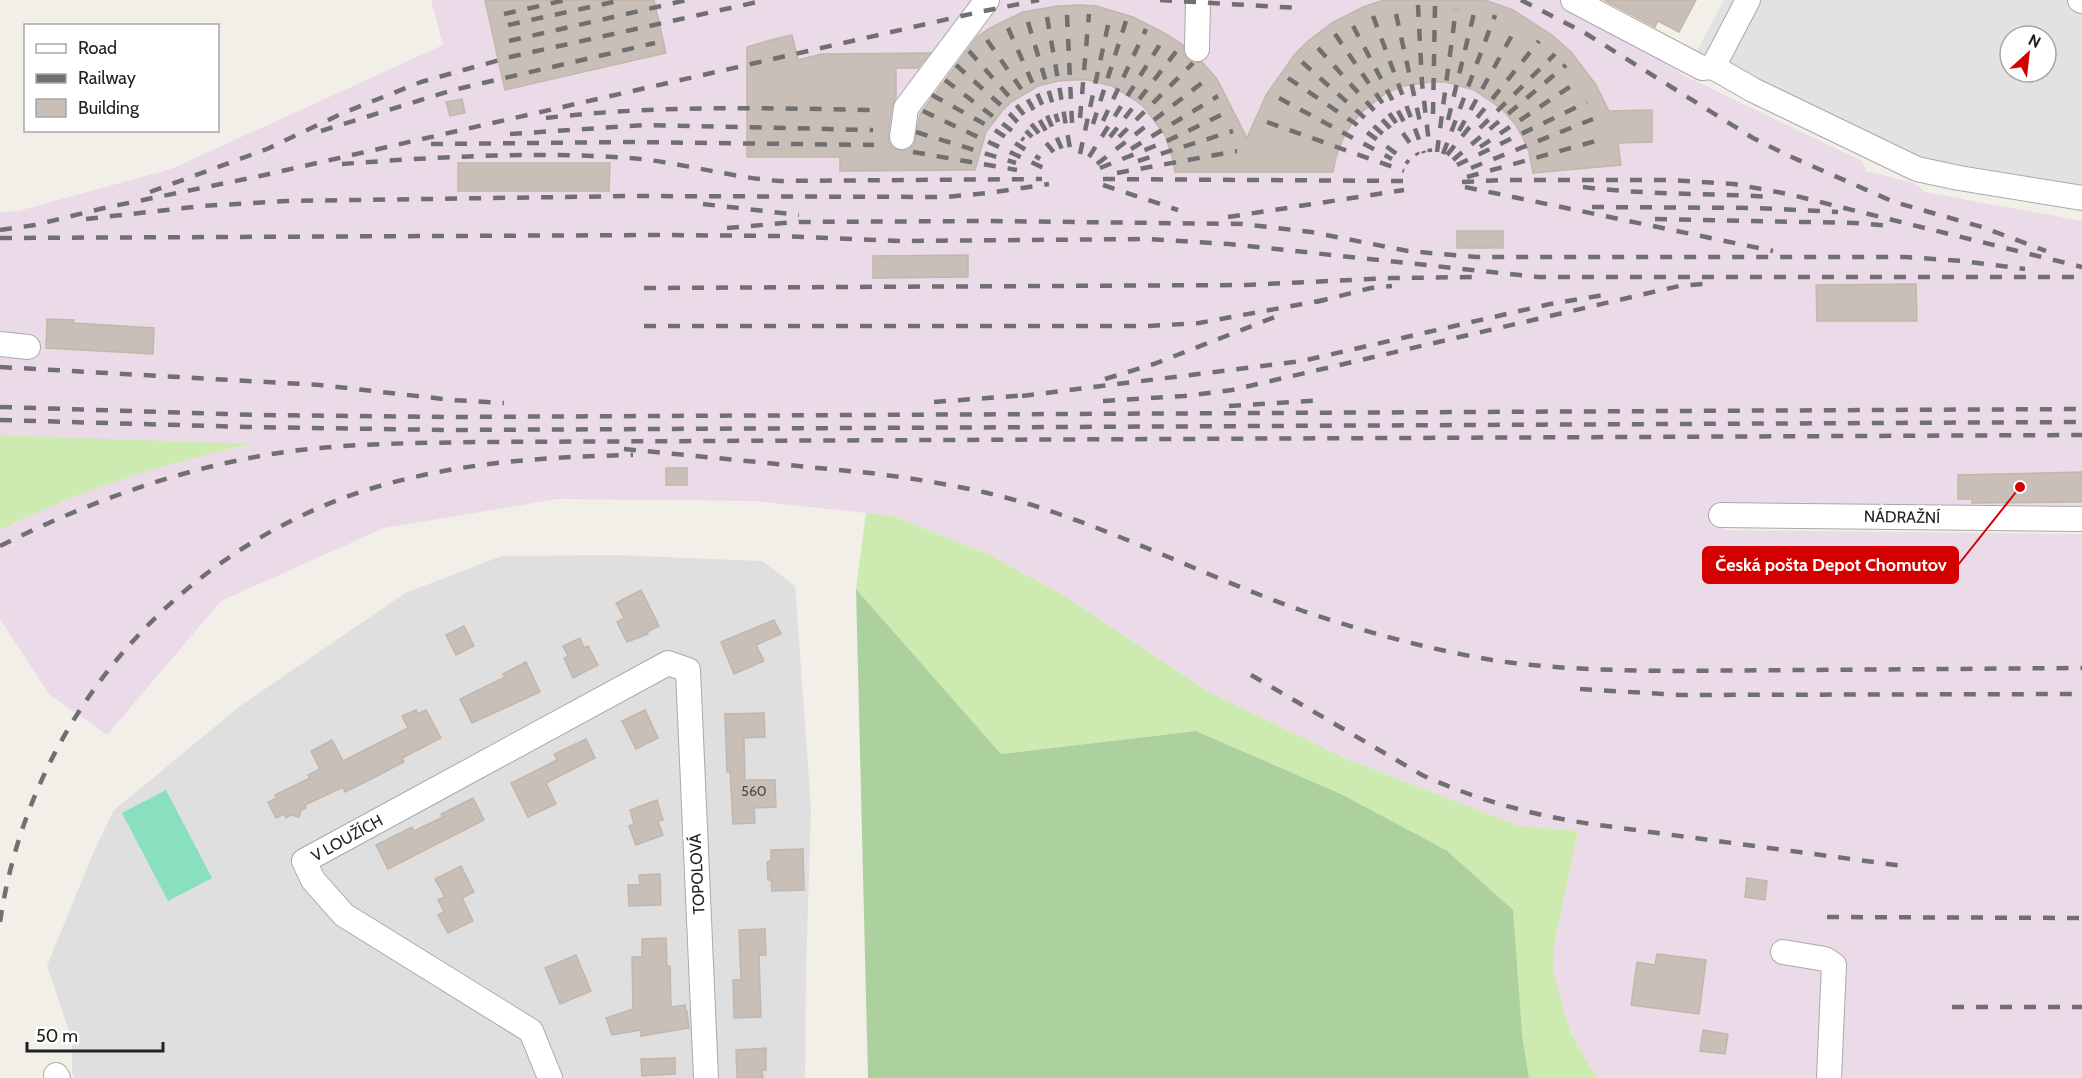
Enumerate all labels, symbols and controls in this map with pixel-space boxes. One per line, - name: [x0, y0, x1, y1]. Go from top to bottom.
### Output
- legend: [24, 24, 219, 132]
- north arrow: [1998, 24, 2058, 84]
- text: N: [2025, 30, 2044, 52]
- text: Road: [78, 37, 117, 59]
- text: Railway: [78, 67, 136, 89]
- text: Building: [78, 97, 140, 119]
- street label: NÁDRAŽNÍ: [1864, 507, 1940, 527]
- callout: Česká pošta Depot Chomutov: [1703, 547, 1958, 583]
- text: Česká pošta Depot Chomutov: [1715, 554, 1947, 576]
- house number: 560: [741, 782, 767, 800]
- street label: V LOUŽÍCH: [308, 811, 386, 865]
- street label: TOPOLOVÁ: [685, 833, 709, 915]
- scale bar: [27, 1015, 164, 1053]
- text: 50 m: [36, 1025, 78, 1047]

